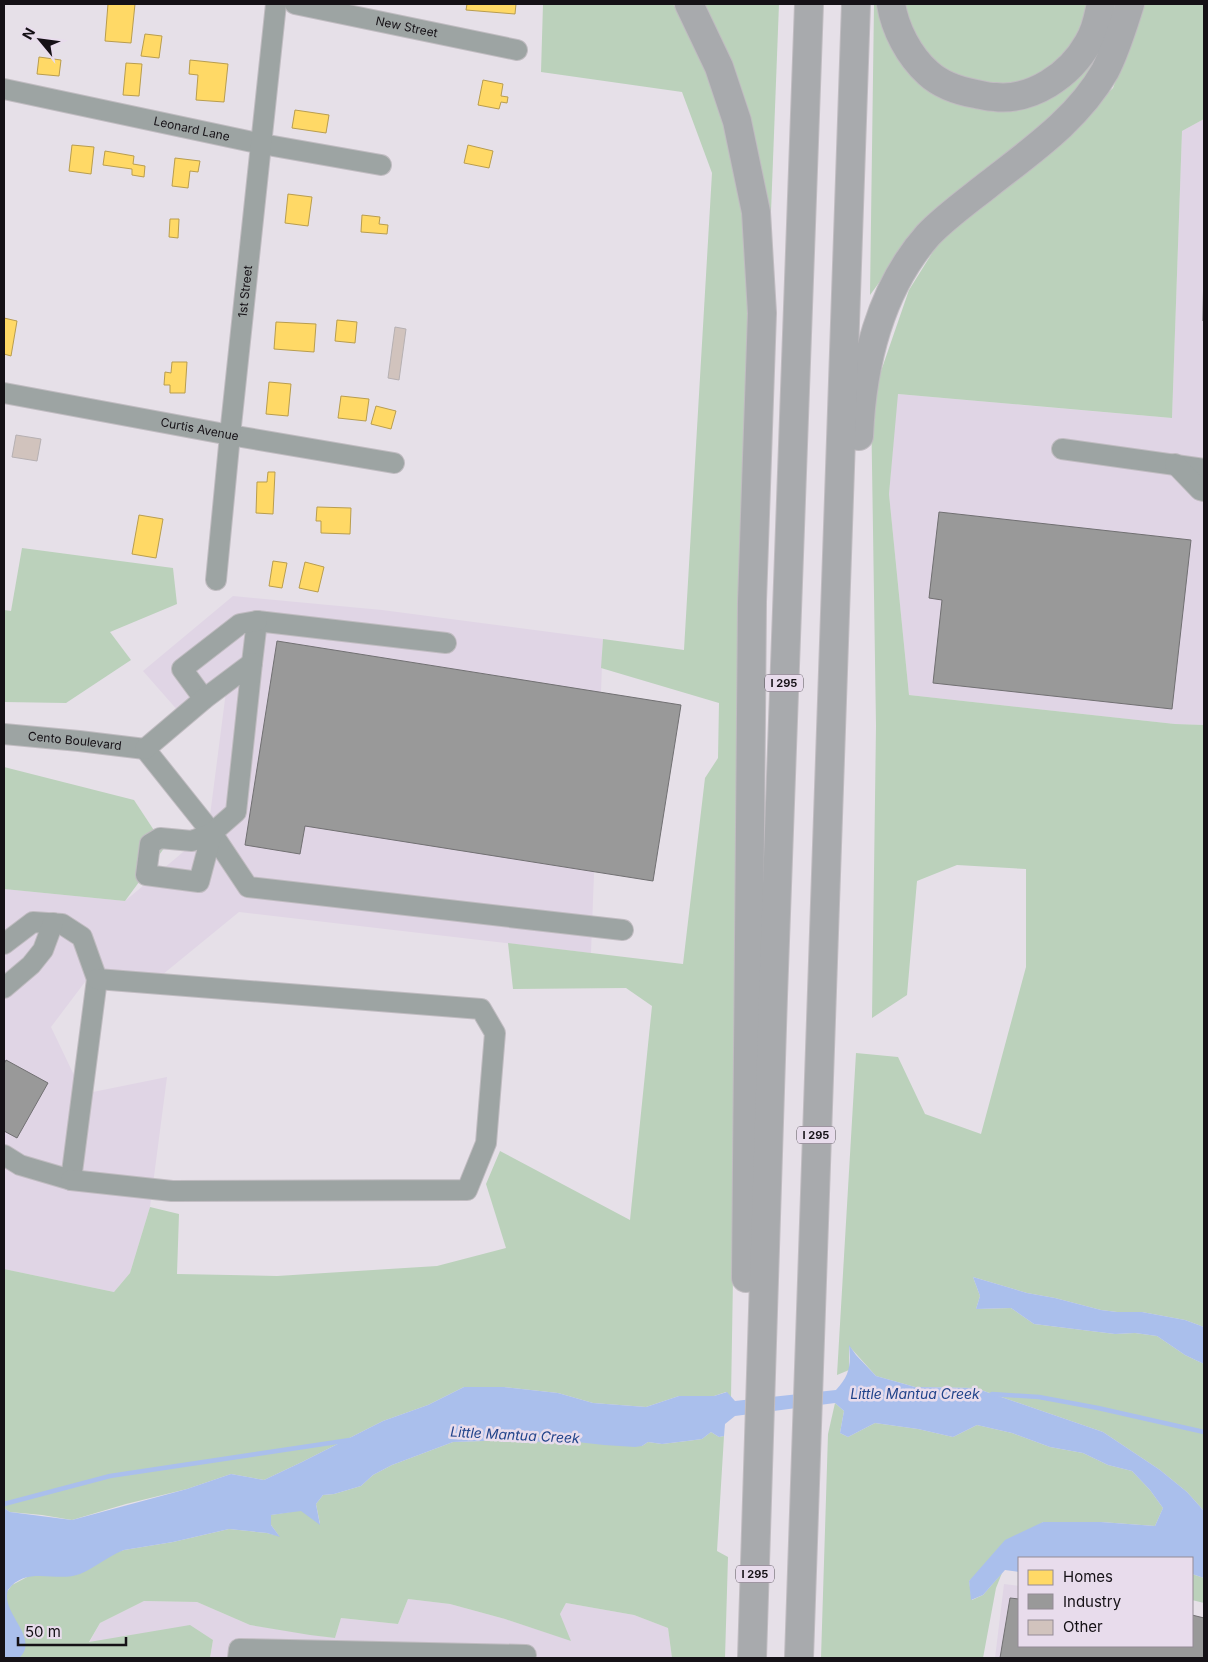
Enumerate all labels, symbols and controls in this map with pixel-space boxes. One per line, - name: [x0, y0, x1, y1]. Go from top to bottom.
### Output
- street label: New Street: [374, 13, 439, 40]
- north arrow: [15, 15, 65, 65]
- text: N: [18, 25, 38, 42]
- street label: Leonard Lane: [152, 113, 231, 144]
- street label: 1st Street: [235, 264, 255, 318]
- street label: Curtis Avenue: [159, 414, 240, 443]
- road number: I 295: [765, 674, 803, 691]
- street label: Cento Boulevard: [27, 728, 122, 753]
- road number: I 295: [797, 1126, 835, 1144]
- water label: Little Mantua Creek: [850, 1385, 980, 1402]
- water label: Little Mantua Creek: [450, 1423, 580, 1446]
- legend: [1018, 1557, 1193, 1647]
- road number: I 295: [736, 1566, 774, 1582]
- text: Homes: [1063, 1567, 1113, 1586]
- text: Industry: [1063, 1592, 1122, 1611]
- scale bar: [18, 1614, 125, 1646]
- text: Other: [1063, 1617, 1103, 1636]
- text: 50 m: [25, 1622, 61, 1641]

